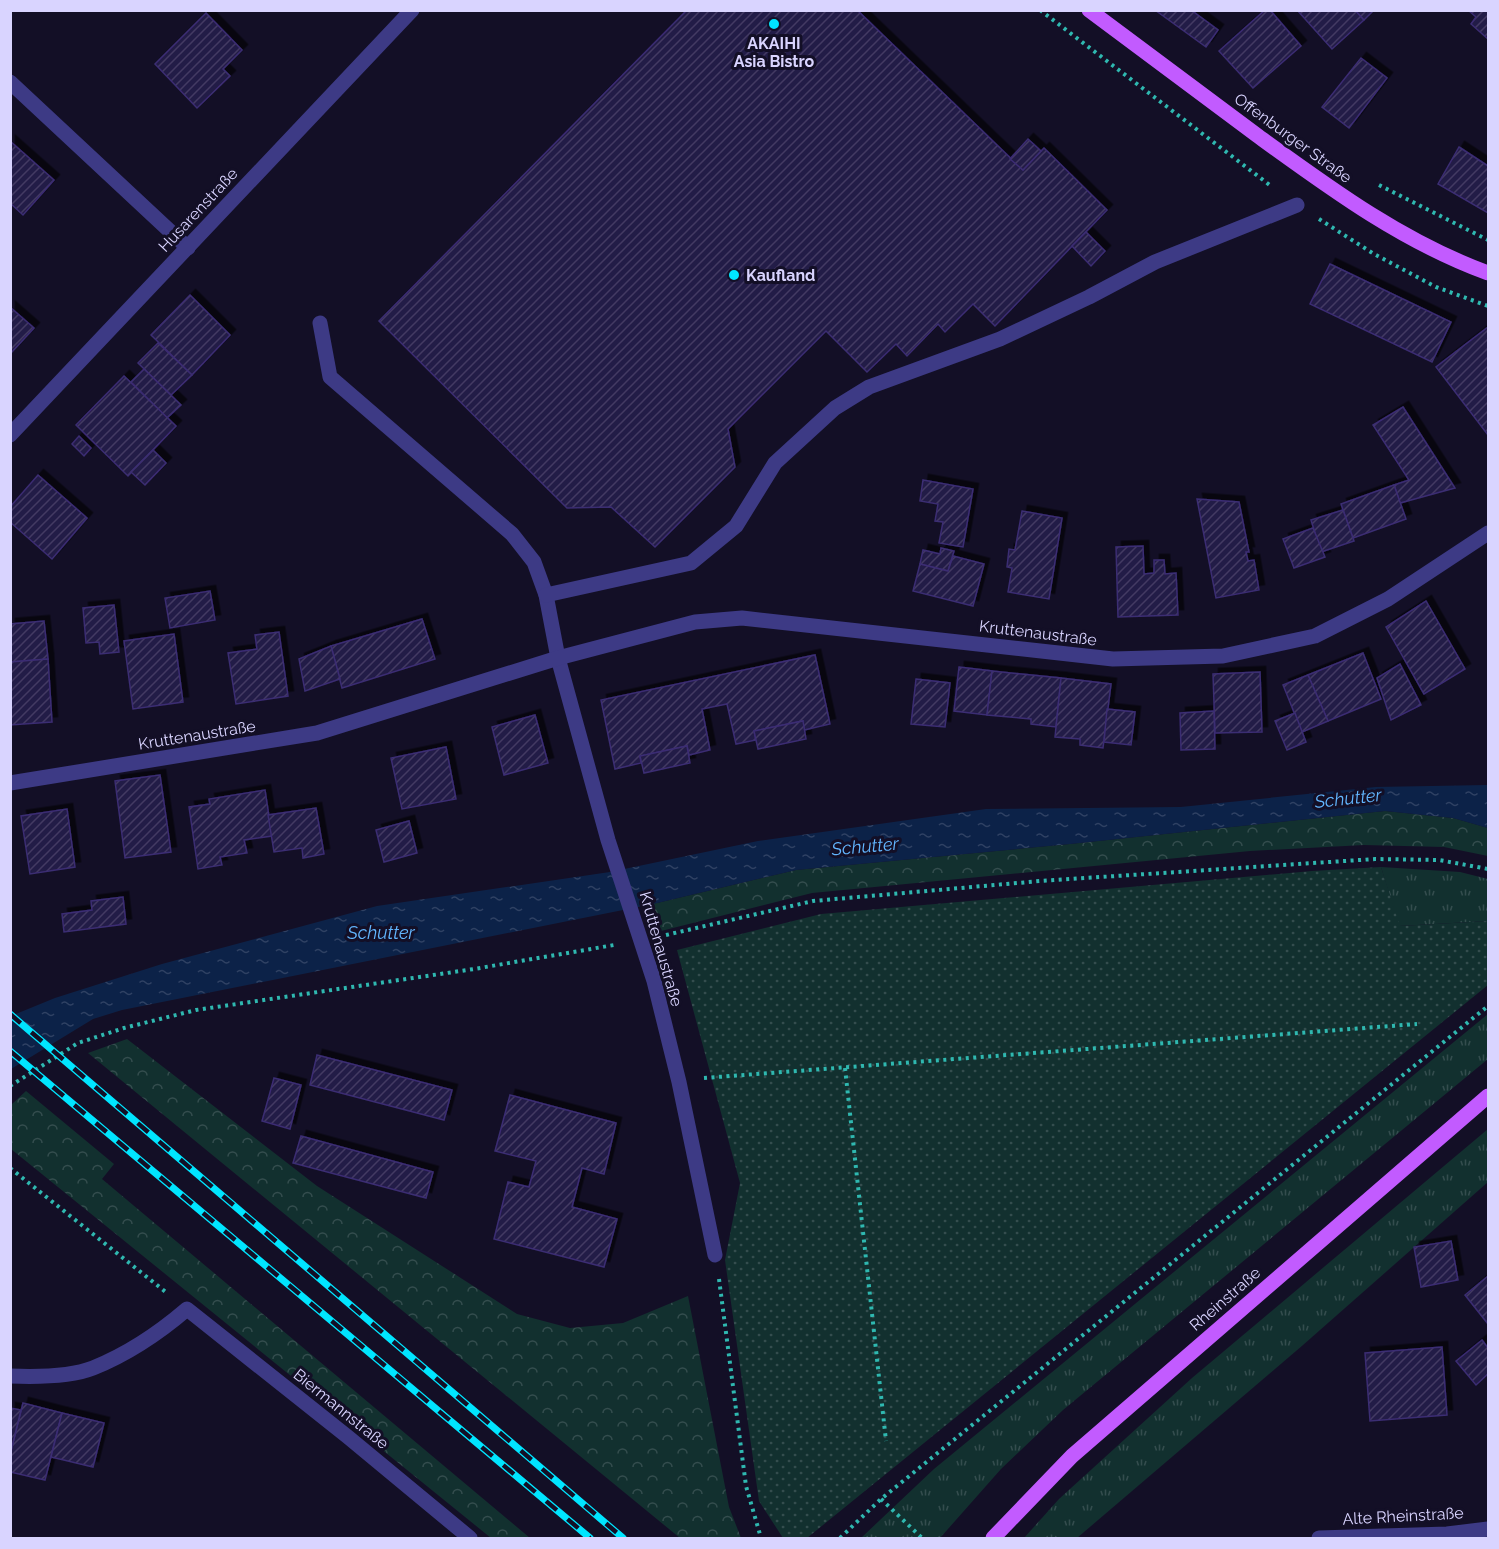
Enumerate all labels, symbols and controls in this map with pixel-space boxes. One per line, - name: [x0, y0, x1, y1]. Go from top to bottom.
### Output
- marker: AKAIHI Asia Bistro: [767, 17, 781, 31]
- place label: AKAIHI Asia Bistro: [734, 34, 814, 71]
- street label: Offenburger Straße: [1231, 89, 1355, 187]
- street label: Husarenstraße: [154, 164, 242, 256]
- place label: Kaufland: [746, 266, 815, 285]
- marker: Kaufland: [727, 268, 741, 282]
- street label: Kruttenaustraße: [978, 616, 1098, 650]
- street label: Kruttenaustraße: [137, 716, 257, 754]
- water label: Schutter: [1312, 784, 1383, 812]
- water label: Schutter: [829, 833, 900, 859]
- street label: Kruttenaustraße: [636, 889, 686, 1009]
- water label: Schutter: [346, 922, 416, 943]
- street label: Rheinstraße: [1186, 1263, 1264, 1335]
- street label: Biermannstraße: [290, 1365, 392, 1453]
- street label: Alte Rheinstraße: [1342, 1503, 1464, 1529]

